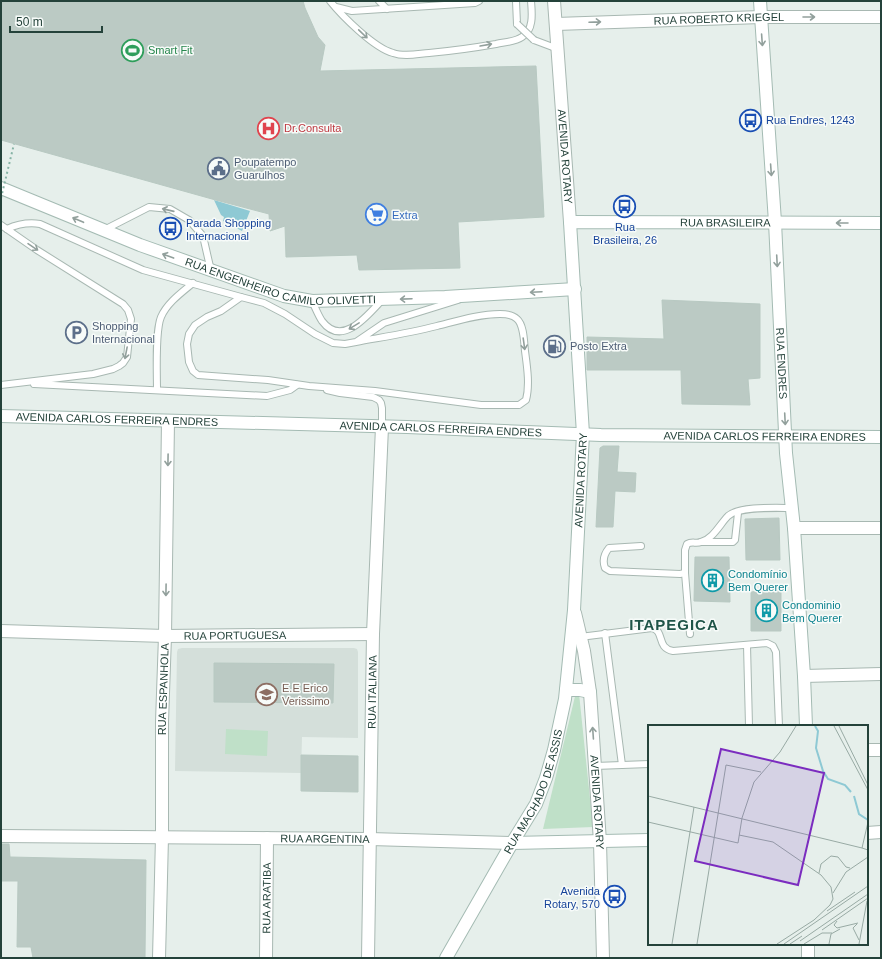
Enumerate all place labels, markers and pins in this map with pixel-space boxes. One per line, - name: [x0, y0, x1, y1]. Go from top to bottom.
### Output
- sports icon: Smart Fit: [119, 37, 145, 63]
- place label: Smart Fit: [148, 44, 193, 56]
- bus stop icon: Rua Endres, 1243: [738, 107, 764, 133]
- place label: Rua Endres, 1243: [766, 114, 855, 126]
- hospital icon: Dr.Consulta: [255, 115, 281, 141]
- place label: Dr.Consulta: [284, 122, 342, 134]
- public building icon: Poupatempo Guarulhos: [206, 155, 232, 181]
- place label: Poupatempo Guarulhos: [234, 156, 296, 181]
- bus stop icon: Rua Brasileira, 26: [612, 194, 638, 220]
- supermarket icon: Extra: [364, 202, 390, 228]
- place label: Extra: [392, 209, 419, 221]
- bus stop icon: Parada Shopping Internacional: [157, 216, 183, 242]
- place label: Parada Shopping Internacional: [186, 217, 271, 242]
- place label: Rua Brasileira, 26: [593, 221, 657, 246]
- parking icon: Shopping Internacional: [64, 319, 90, 345]
- place label: Shopping Internacional: [92, 320, 155, 345]
- fuel station icon: Posto Extra: [541, 333, 567, 359]
- place label: Posto Extra: [570, 340, 628, 352]
- building icon: Condomínio Bem Querer: [699, 567, 725, 593]
- place label: Condomínio Bem Querer: [728, 568, 788, 593]
- building icon: Condominio Bem Querer: [753, 598, 779, 624]
- place label: Condominio Bem Querer: [782, 599, 842, 624]
- school or university icon: E.E Erico Verissimo: [254, 681, 280, 707]
- place label: E.E Erico Verissimo: [282, 682, 330, 707]
- bus stop icon: Avenida Rotary, 570: [602, 884, 628, 910]
- place label: Avenida Rotary, 570: [544, 885, 601, 910]

